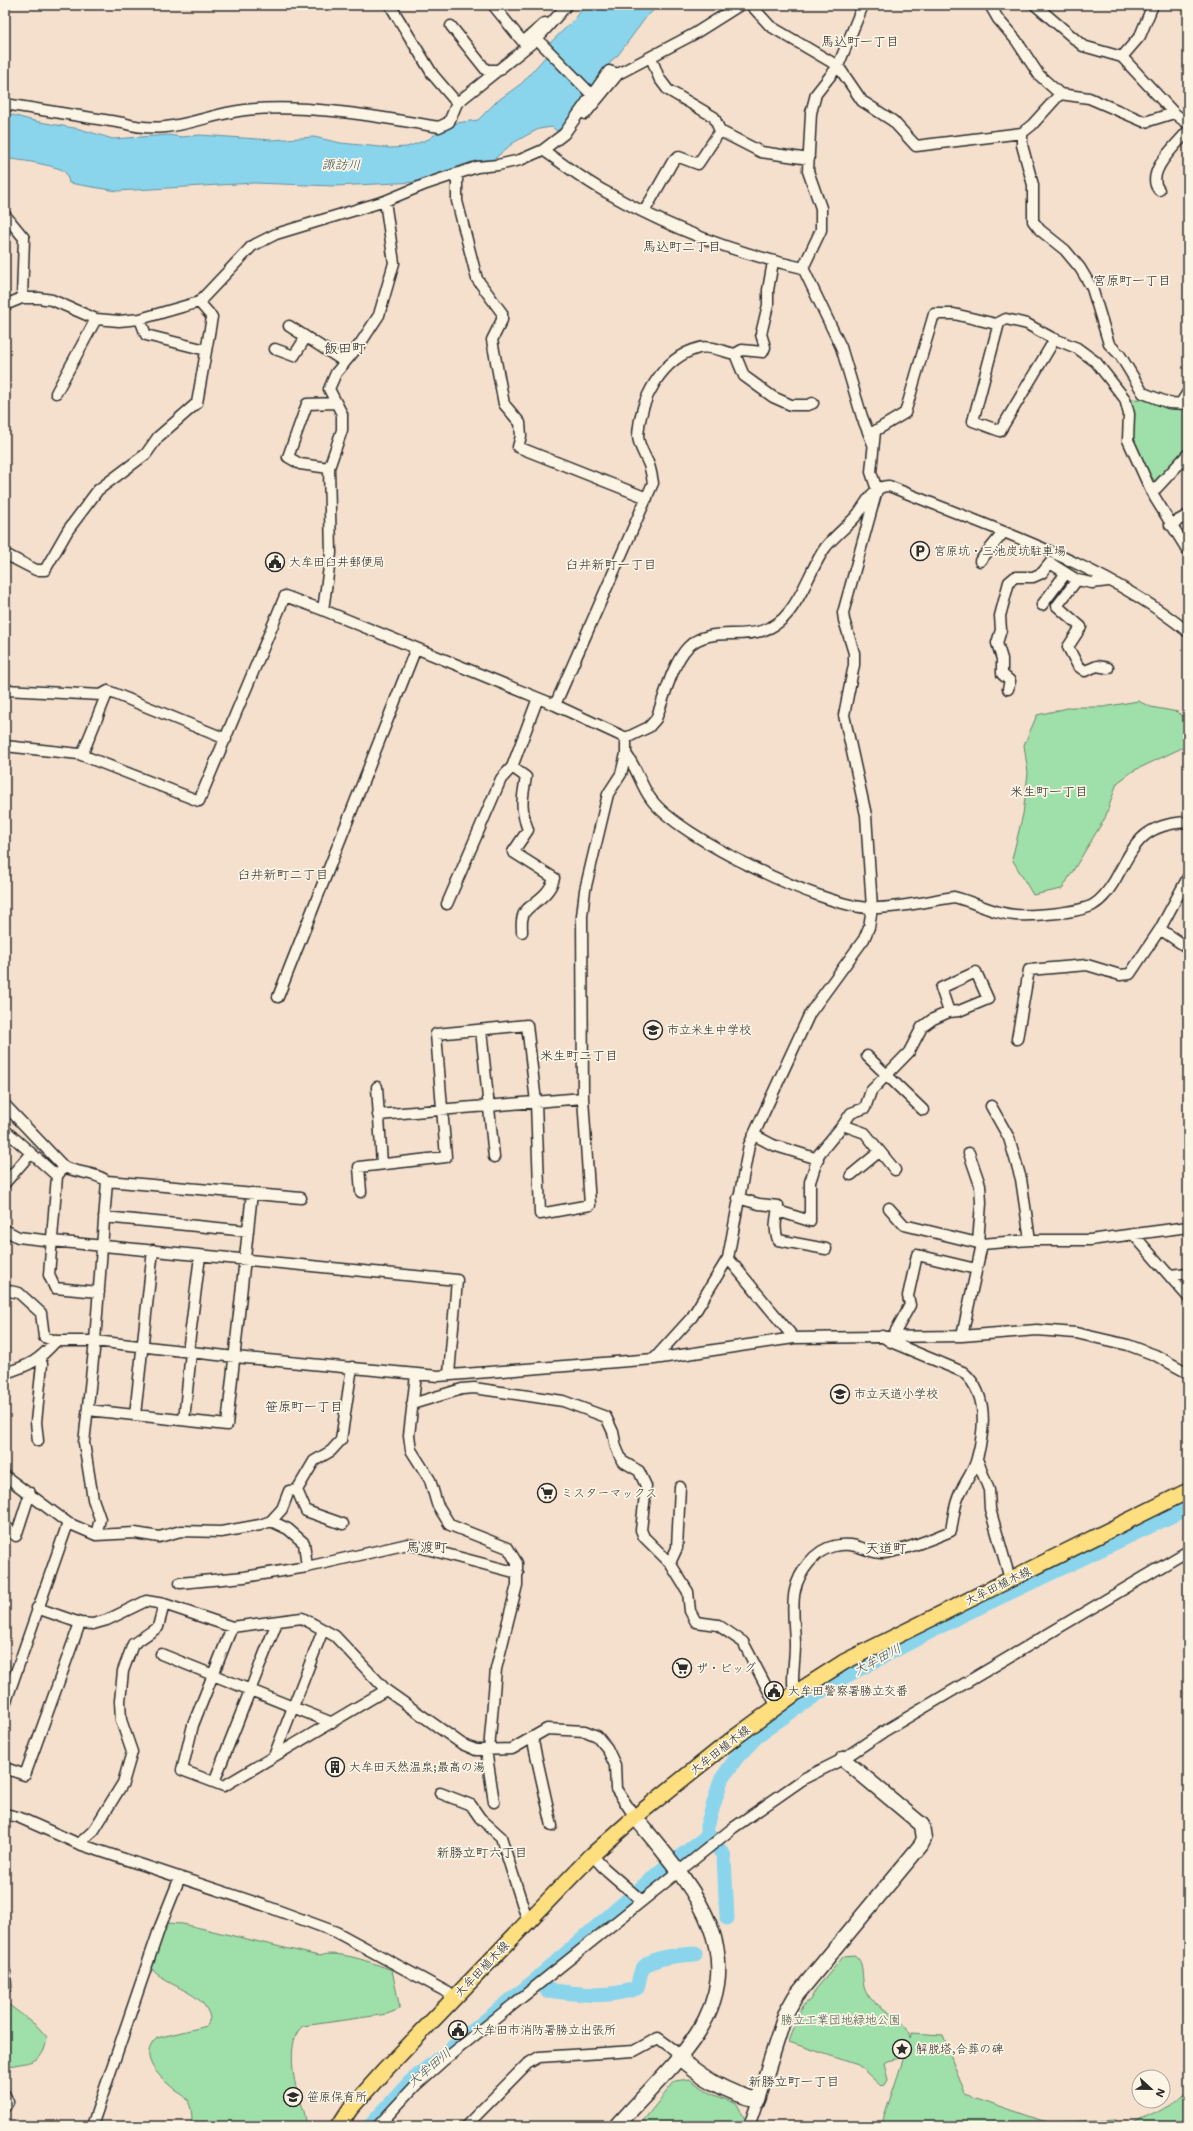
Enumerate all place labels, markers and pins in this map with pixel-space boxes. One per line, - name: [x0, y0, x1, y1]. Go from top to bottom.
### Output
- parking icon: 宮原坑・三池炭坑駐車場: [909, 540, 931, 562]
- place label: 宮原坑・三池炭坑駐車場: [934, 542, 1066, 558]
- public building icon: 大牟田臼井郵便局: [264, 551, 286, 573]
- place label: 大牟田臼井郵便局: [289, 553, 385, 569]
- school or university icon: 市立米生中学校: [642, 1019, 664, 1041]
- place label: 市立米生中学校: [667, 1021, 751, 1037]
- school or university icon: 市立天道小学校: [829, 1383, 851, 1405]
- place label: 市立天道小学校: [854, 1385, 938, 1401]
- supermarket icon: ミスターマックス: [536, 1482, 558, 1504]
- place label: ミスターマックス: [561, 1484, 657, 1500]
- supermarket icon: ザ・ビッグ: [671, 1657, 693, 1679]
- place label: ザ・ビッグ: [696, 1659, 756, 1675]
- public building icon: 大牟田警察署勝立交番: [763, 1680, 785, 1702]
- place label: 大牟田警察署勝立交番: [788, 1682, 908, 1698]
- building icon: 大牟田天然温泉;最高の湯: [324, 1756, 346, 1778]
- place label: 大牟田天然温泉;最高の湯: [349, 1758, 485, 1774]
- public building icon: 大牟田市消防署勝立出張所: [447, 2019, 469, 2041]
- place label: 大牟田市消防署勝立出張所: [472, 2021, 616, 2037]
- place icon: 解脱塔,合葬の碑: [891, 2038, 913, 2060]
- place label: 解脱塔,合葬の碑: [916, 2040, 1004, 2056]
- school or university icon: 笹原保育所: [282, 2086, 304, 2108]
- place label: 笹原保育所: [307, 2088, 367, 2104]

